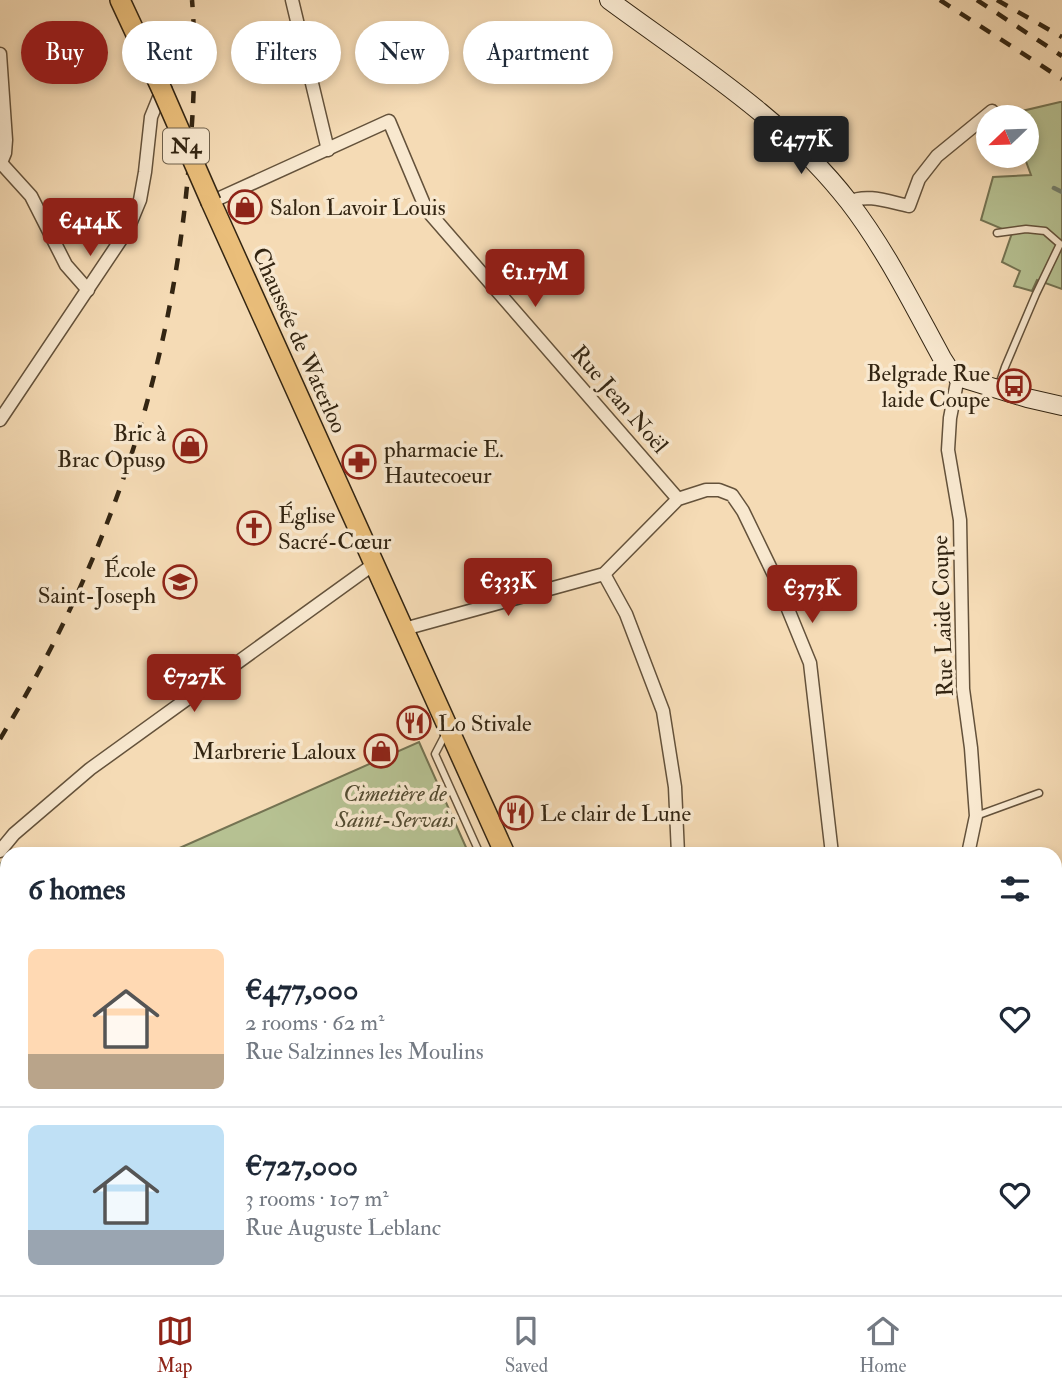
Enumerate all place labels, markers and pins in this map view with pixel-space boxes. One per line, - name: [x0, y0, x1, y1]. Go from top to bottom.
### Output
- pin: €477K: [752, 116, 850, 176]
- shop icon: Salon Lavoir Louis: [226, 188, 264, 226]
- place label: Salon Lavoir Louis: [270, 193, 446, 222]
- pin: €414K: [41, 198, 139, 258]
- pin: €1.17M: [478, 250, 592, 309]
- place label: Belgrade Rue laide Coupe: [867, 359, 990, 415]
- bus stop icon: Belgrade Rue laide Coupe: [995, 367, 1033, 405]
- place label: Bric à Brac Opus9: [57, 419, 167, 475]
- shop icon: Bric à Brac Opus9: [171, 427, 209, 465]
- place label: pharmacie E. Hautecoeur: [383, 435, 504, 490]
- pharmacy icon: pharmacie E. Hautecoeur: [340, 443, 378, 481]
- place label: Église Sacré-Cœur: [278, 501, 392, 556]
- church icon: Église Sacré-Cœur: [235, 509, 273, 547]
- place label: École Saint-Joseph: [38, 555, 156, 611]
- pin: €333K: [459, 558, 557, 618]
- school or university icon: École Saint-Joseph: [161, 563, 199, 601]
- pin: €373K: [763, 566, 861, 625]
- pin: €727K: [145, 654, 243, 714]
- restaurant icon: Lo Stivale: [395, 704, 433, 742]
- place label: Lo Stivale: [438, 709, 532, 738]
- shop icon: Marbrerie Laloux: [362, 732, 400, 770]
- place label: Marbrerie Laloux: [192, 737, 356, 766]
- restaurant icon: Le clair de Lune: [497, 794, 535, 832]
- place label: Le clair de Lune: [540, 799, 691, 828]

